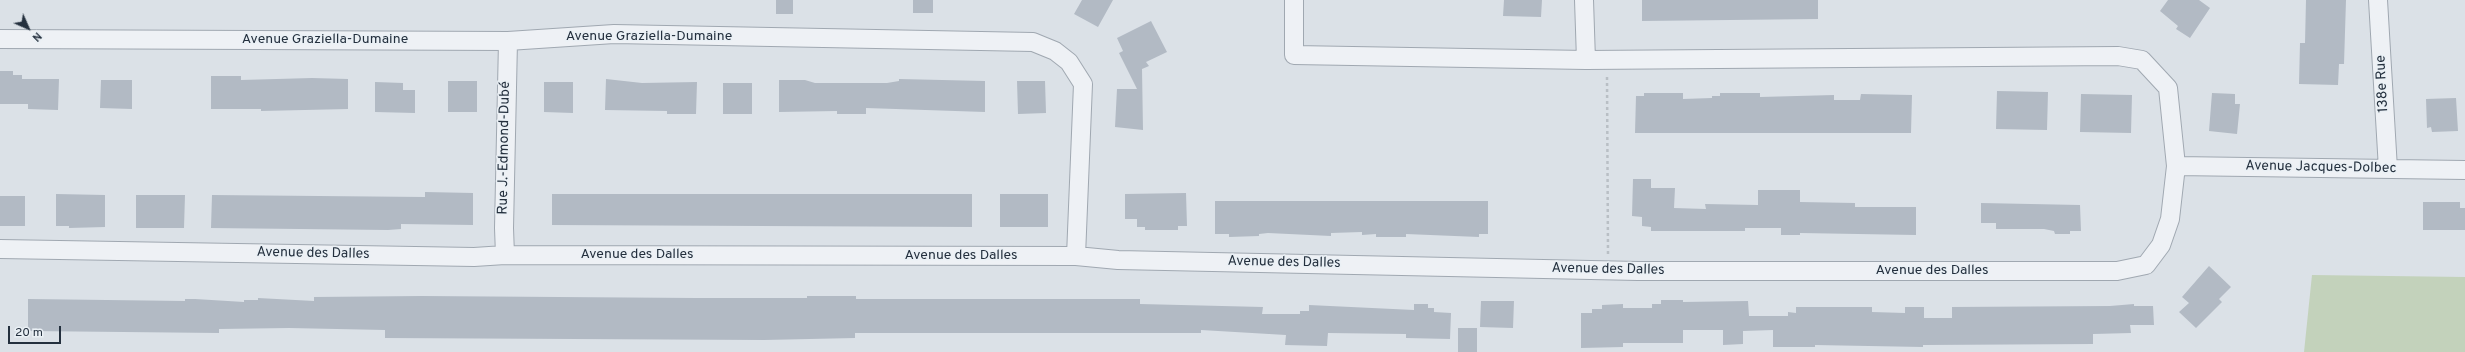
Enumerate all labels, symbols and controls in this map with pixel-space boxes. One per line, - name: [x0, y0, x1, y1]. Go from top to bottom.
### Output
- north arrow: [8, 8, 48, 48]
- text: N: [29, 29, 44, 44]
- street label: Avenue Graziella-Dumaine: [566, 29, 732, 45]
- street label: Avenue Graziella-Dumaine: [242, 32, 408, 48]
- street label: 138e Rue: [2373, 55, 2393, 113]
- street label: Rue J.-Edmond-Dubé: [495, 81, 515, 215]
- street label: Avenue Jacques-Dolbec: [2245, 158, 2397, 178]
- street label: Avenue des Dalles: [256, 245, 370, 263]
- street label: Avenue des Dalles: [580, 247, 694, 263]
- street label: Avenue des Dalles: [904, 248, 1018, 264]
- street label: Avenue des Dalles: [1227, 254, 1341, 272]
- street label: Avenue des Dalles: [1551, 261, 1665, 279]
- street label: Avenue des Dalles: [1875, 263, 1989, 279]
- scale bar: [10, 318, 63, 344]
- text: 20 m: [15, 325, 43, 341]

